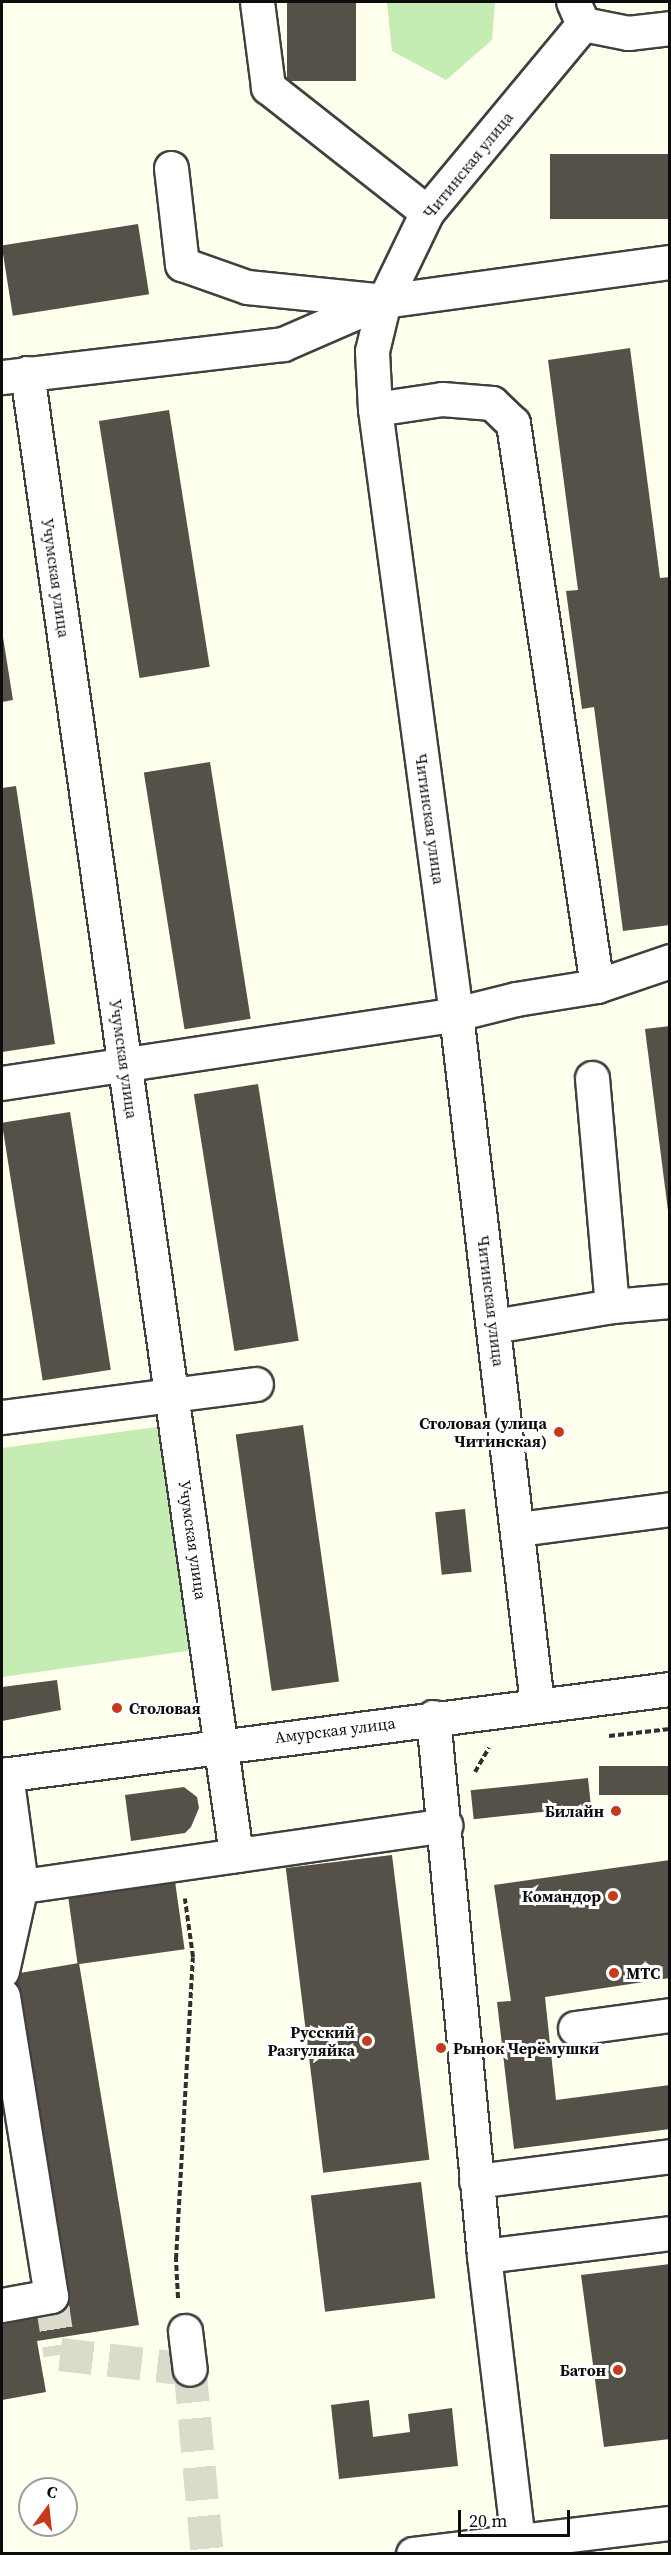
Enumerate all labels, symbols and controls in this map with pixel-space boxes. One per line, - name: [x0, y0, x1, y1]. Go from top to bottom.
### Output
- street label: Читинская улица: [419, 108, 517, 222]
- street label: Учумская улица: [38, 517, 74, 639]
- street label: Читинская улица: [411, 752, 449, 886]
- street label: Учумская улица: [106, 998, 142, 1120]
- street label: Читинская улица: [473, 1234, 509, 1368]
- place label: Столовая (улица Читинская): [419, 1413, 547, 1451]
- marker: Столовая (улица Читинская): [552, 1425, 566, 1439]
- street label: Учумская улица: [175, 1479, 211, 1601]
- place label: Столовая: [129, 1698, 201, 1718]
- marker: Столовая: [110, 1701, 124, 1715]
- street label: Амурская улица: [274, 1713, 396, 1747]
- place label: Билайн: [545, 1801, 604, 1821]
- marker: Билайн: [609, 1804, 623, 1818]
- place label: Командор: [522, 1886, 601, 1906]
- marker: Командор: [606, 1889, 620, 1903]
- place label: МТС: [626, 1963, 660, 1983]
- marker: МТС: [607, 1966, 621, 1980]
- place label: Русский Разгуляйка: [267, 2022, 355, 2060]
- marker: Русский Разгуляйка: [360, 2034, 374, 2048]
- place label: Рынок Черёмушки: [453, 2038, 599, 2058]
- marker: Рынок Черёмушки: [434, 2041, 448, 2055]
- place label: Батон: [560, 2360, 606, 2380]
- marker: Батон: [611, 2363, 625, 2377]
- north arrow: [18, 2477, 78, 2537]
- text: С: [44, 2480, 60, 2503]
- scale bar: [461, 2498, 574, 2536]
- text: 20 m: [469, 2508, 507, 2533]

